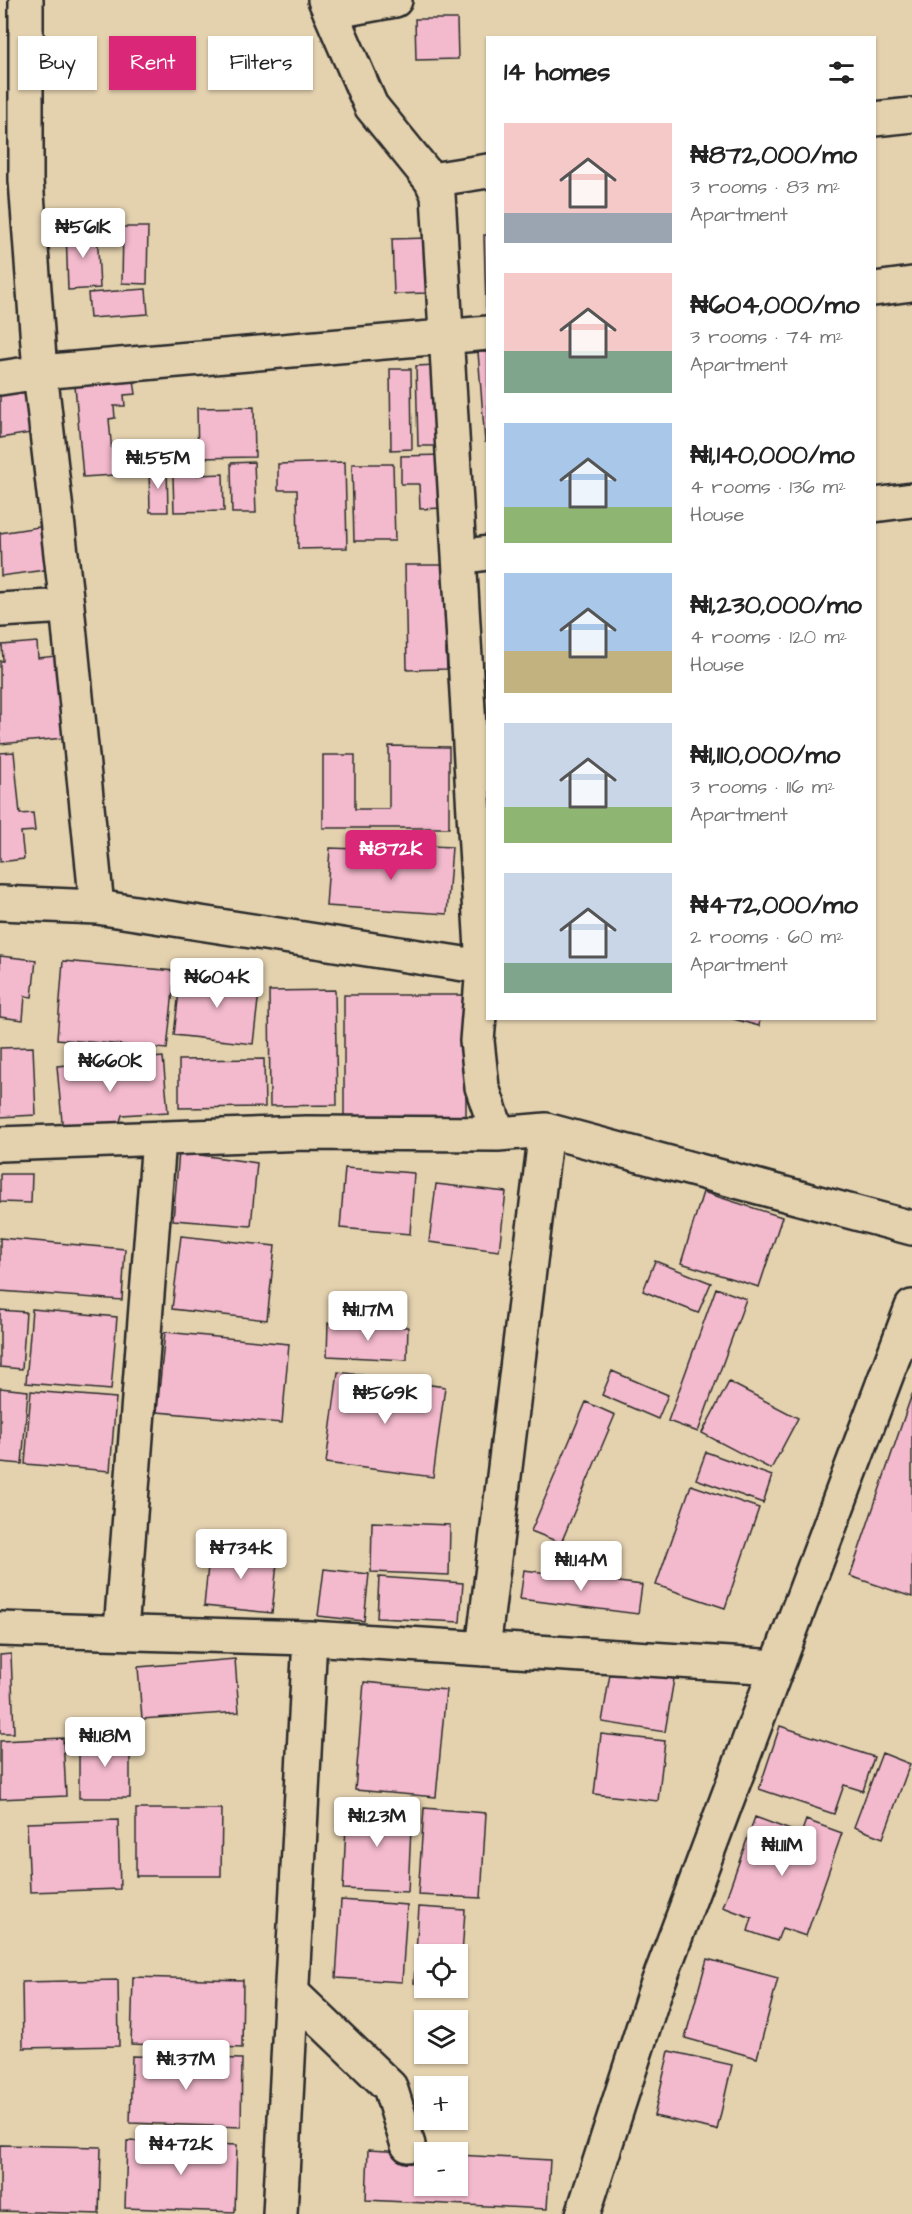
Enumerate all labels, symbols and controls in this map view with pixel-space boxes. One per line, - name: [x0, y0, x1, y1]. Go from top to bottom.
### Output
- chip: Buy: [18, 36, 97, 90]
- chip: Rent: [109, 36, 196, 90]
- chip: Filters: [208, 36, 313, 90]
- text: 14 homes: [504, 54, 610, 90]
- icon: filters: [825, 56, 858, 89]
- text: ₦872,000/mo: [690, 137, 857, 173]
- icon: home: [552, 147, 624, 219]
- text: 3 rooms · 83 m²: [690, 173, 840, 201]
- text: Apartment: [690, 201, 788, 229]
- pin: ₦561K: [41, 208, 125, 259]
- text: ₦561K: [55, 213, 111, 241]
- text: ₦604,000/mo: [690, 287, 860, 323]
- icon: home: [552, 297, 624, 369]
- text: 3 rooms · 74 m²: [690, 323, 843, 351]
- text: Apartment: [690, 351, 788, 379]
- text: ₦1,140,000/mo: [690, 437, 855, 473]
- pin: ₦1.55M: [109, 439, 207, 490]
- text: ₦1.55M: [126, 444, 190, 472]
- icon: home: [552, 447, 624, 519]
- text: 4 rooms · 136 m²: [690, 473, 846, 501]
- text: House: [690, 501, 744, 529]
- text: ₦1,230,000/mo: [690, 587, 862, 623]
- icon: home: [552, 597, 624, 669]
- text: 4 rooms · 120 m²: [690, 623, 847, 651]
- text: House: [690, 651, 744, 679]
- text: ₦1,110,000/mo: [690, 737, 840, 773]
- icon: home: [552, 747, 624, 819]
- text: 3 rooms · 116 m²: [690, 773, 835, 801]
- text: Apartment: [690, 801, 788, 829]
- pin: ₦872K: [349, 830, 433, 881]
- text: ₦872K: [359, 835, 423, 863]
- text: ₦472,000/mo: [690, 887, 858, 923]
- icon: home: [552, 897, 624, 969]
- text: 2 rooms · 60 m²: [690, 923, 844, 951]
- text: Apartment: [690, 951, 788, 979]
- pin: ₦604K: [175, 958, 259, 1009]
- text: ₦604K: [184, 963, 250, 991]
- pin: ₦660K: [68, 1042, 152, 1093]
- text: ₦660K: [78, 1047, 142, 1075]
- pin: ₦1.17M: [319, 1291, 417, 1342]
- text: ₦1.17M: [342, 1296, 394, 1324]
- pin: ₦569K: [343, 1374, 427, 1425]
- text: ₦569K: [353, 1379, 417, 1407]
- pin: ₦734K: [199, 1529, 283, 1580]
- text: ₦734K: [210, 1534, 272, 1562]
- pin: ₦1.14M: [532, 1541, 630, 1592]
- text: ₦1.14M: [555, 1546, 607, 1574]
- pin: ₦1.18M: [56, 1717, 154, 1768]
- text: ₦1.18M: [79, 1722, 131, 1750]
- pin: ₦1.23M: [328, 1797, 426, 1848]
- text: ₦1.23M: [348, 1802, 406, 1830]
- pin: ₦1.11M: [733, 1826, 831, 1877]
- text: ₦1.11M: [761, 1831, 803, 1859]
- map controls: [414, 1944, 468, 2196]
- button: locate: [414, 1944, 468, 1998]
- button: layers: [414, 2010, 468, 2064]
- pin: ₦1.37M: [137, 2040, 235, 2091]
- text: ₦1.37M: [157, 2045, 215, 2073]
- button: +: [414, 2076, 468, 2130]
- pin: ₦472K: [139, 2125, 223, 2176]
- text: ₦472K: [149, 2130, 213, 2158]
- button: −: [414, 2142, 468, 2196]

